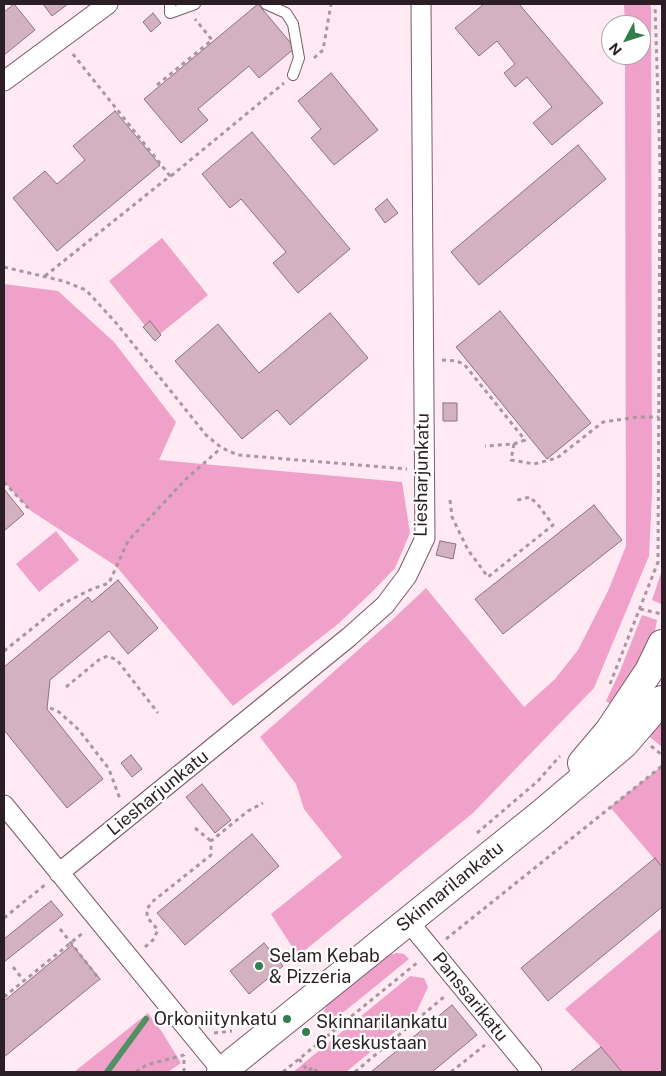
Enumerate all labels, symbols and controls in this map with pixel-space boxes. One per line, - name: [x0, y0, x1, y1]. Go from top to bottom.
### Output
- north arrow: [601, 15, 651, 65]
- text: N: [606, 40, 625, 58]
- street label: Liesharjunkatu: [410, 413, 434, 537]
- street label: Liesharjunkatu: [103, 746, 213, 840]
- street label: Skinnarilankatu: [392, 837, 508, 937]
- place label: Selam Kebab & Pizzeria: [269, 945, 380, 988]
- street label: Panssarikatu: [428, 948, 512, 1046]
- marker: Selam Kebab & Pizzeria: [253, 960, 265, 972]
- place label: Orkoniitynkatu: [154, 1008, 277, 1030]
- place label: Skinnarilankatu 6 keskustaan: [316, 1011, 448, 1054]
- marker: Orkoniitynkatu: [281, 1013, 293, 1025]
- marker: Skinnarilankatu 6 keskustaan: [300, 1026, 312, 1038]

